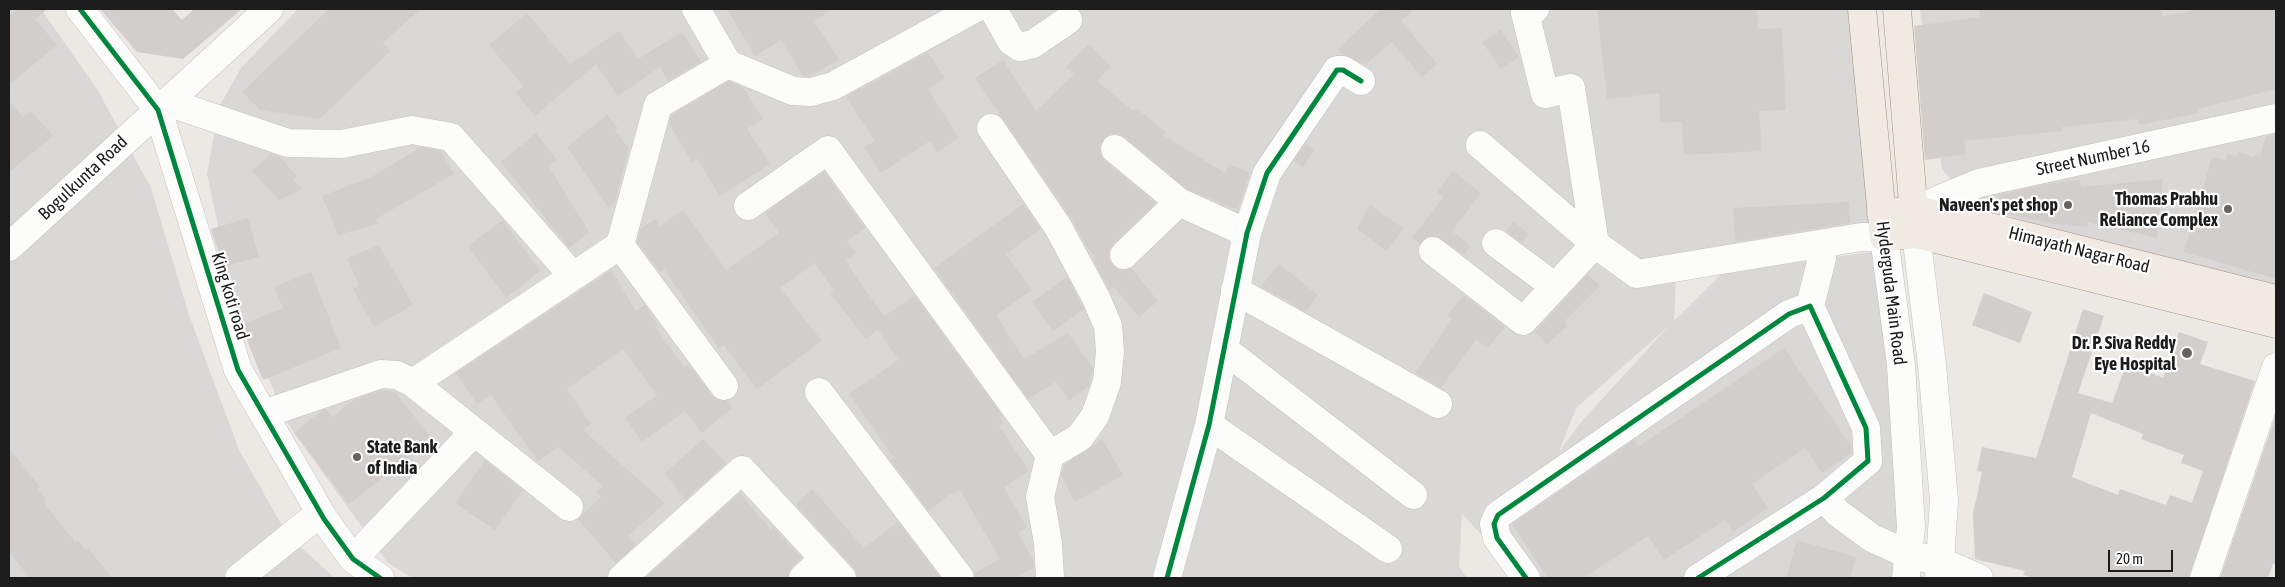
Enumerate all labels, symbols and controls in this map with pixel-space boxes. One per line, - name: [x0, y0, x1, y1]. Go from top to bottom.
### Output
- street label: Bogulkunta Road: [34, 131, 132, 225]
- street label: Street Number 16: [2034, 135, 2152, 181]
- place label: Thomas Prabhu Reliance Complex: [2100, 188, 2218, 230]
- place label: Naveen's pet shop: [1939, 194, 2058, 216]
- marker: Naveen's pet shop: [2062, 199, 2074, 211]
- marker: Thomas Prabhu Reliance Complex: [2222, 203, 2234, 215]
- street label: Hyderguda Main Road: [1871, 220, 1911, 366]
- street label: Himayath Nagar Road: [2006, 222, 2152, 278]
- street label: King koti road: [206, 250, 254, 342]
- place label: Dr. P. Siva Reddy Eye Hospital: [2072, 332, 2176, 374]
- marker: Dr. P. Siva Reddy Eye Hospital: [2180, 346, 2194, 360]
- place label: State Bank of India: [367, 436, 437, 478]
- marker: State Bank of India: [351, 451, 363, 463]
- scale bar: [2110, 540, 2175, 572]
- text: 20 m: [2116, 550, 2143, 567]

